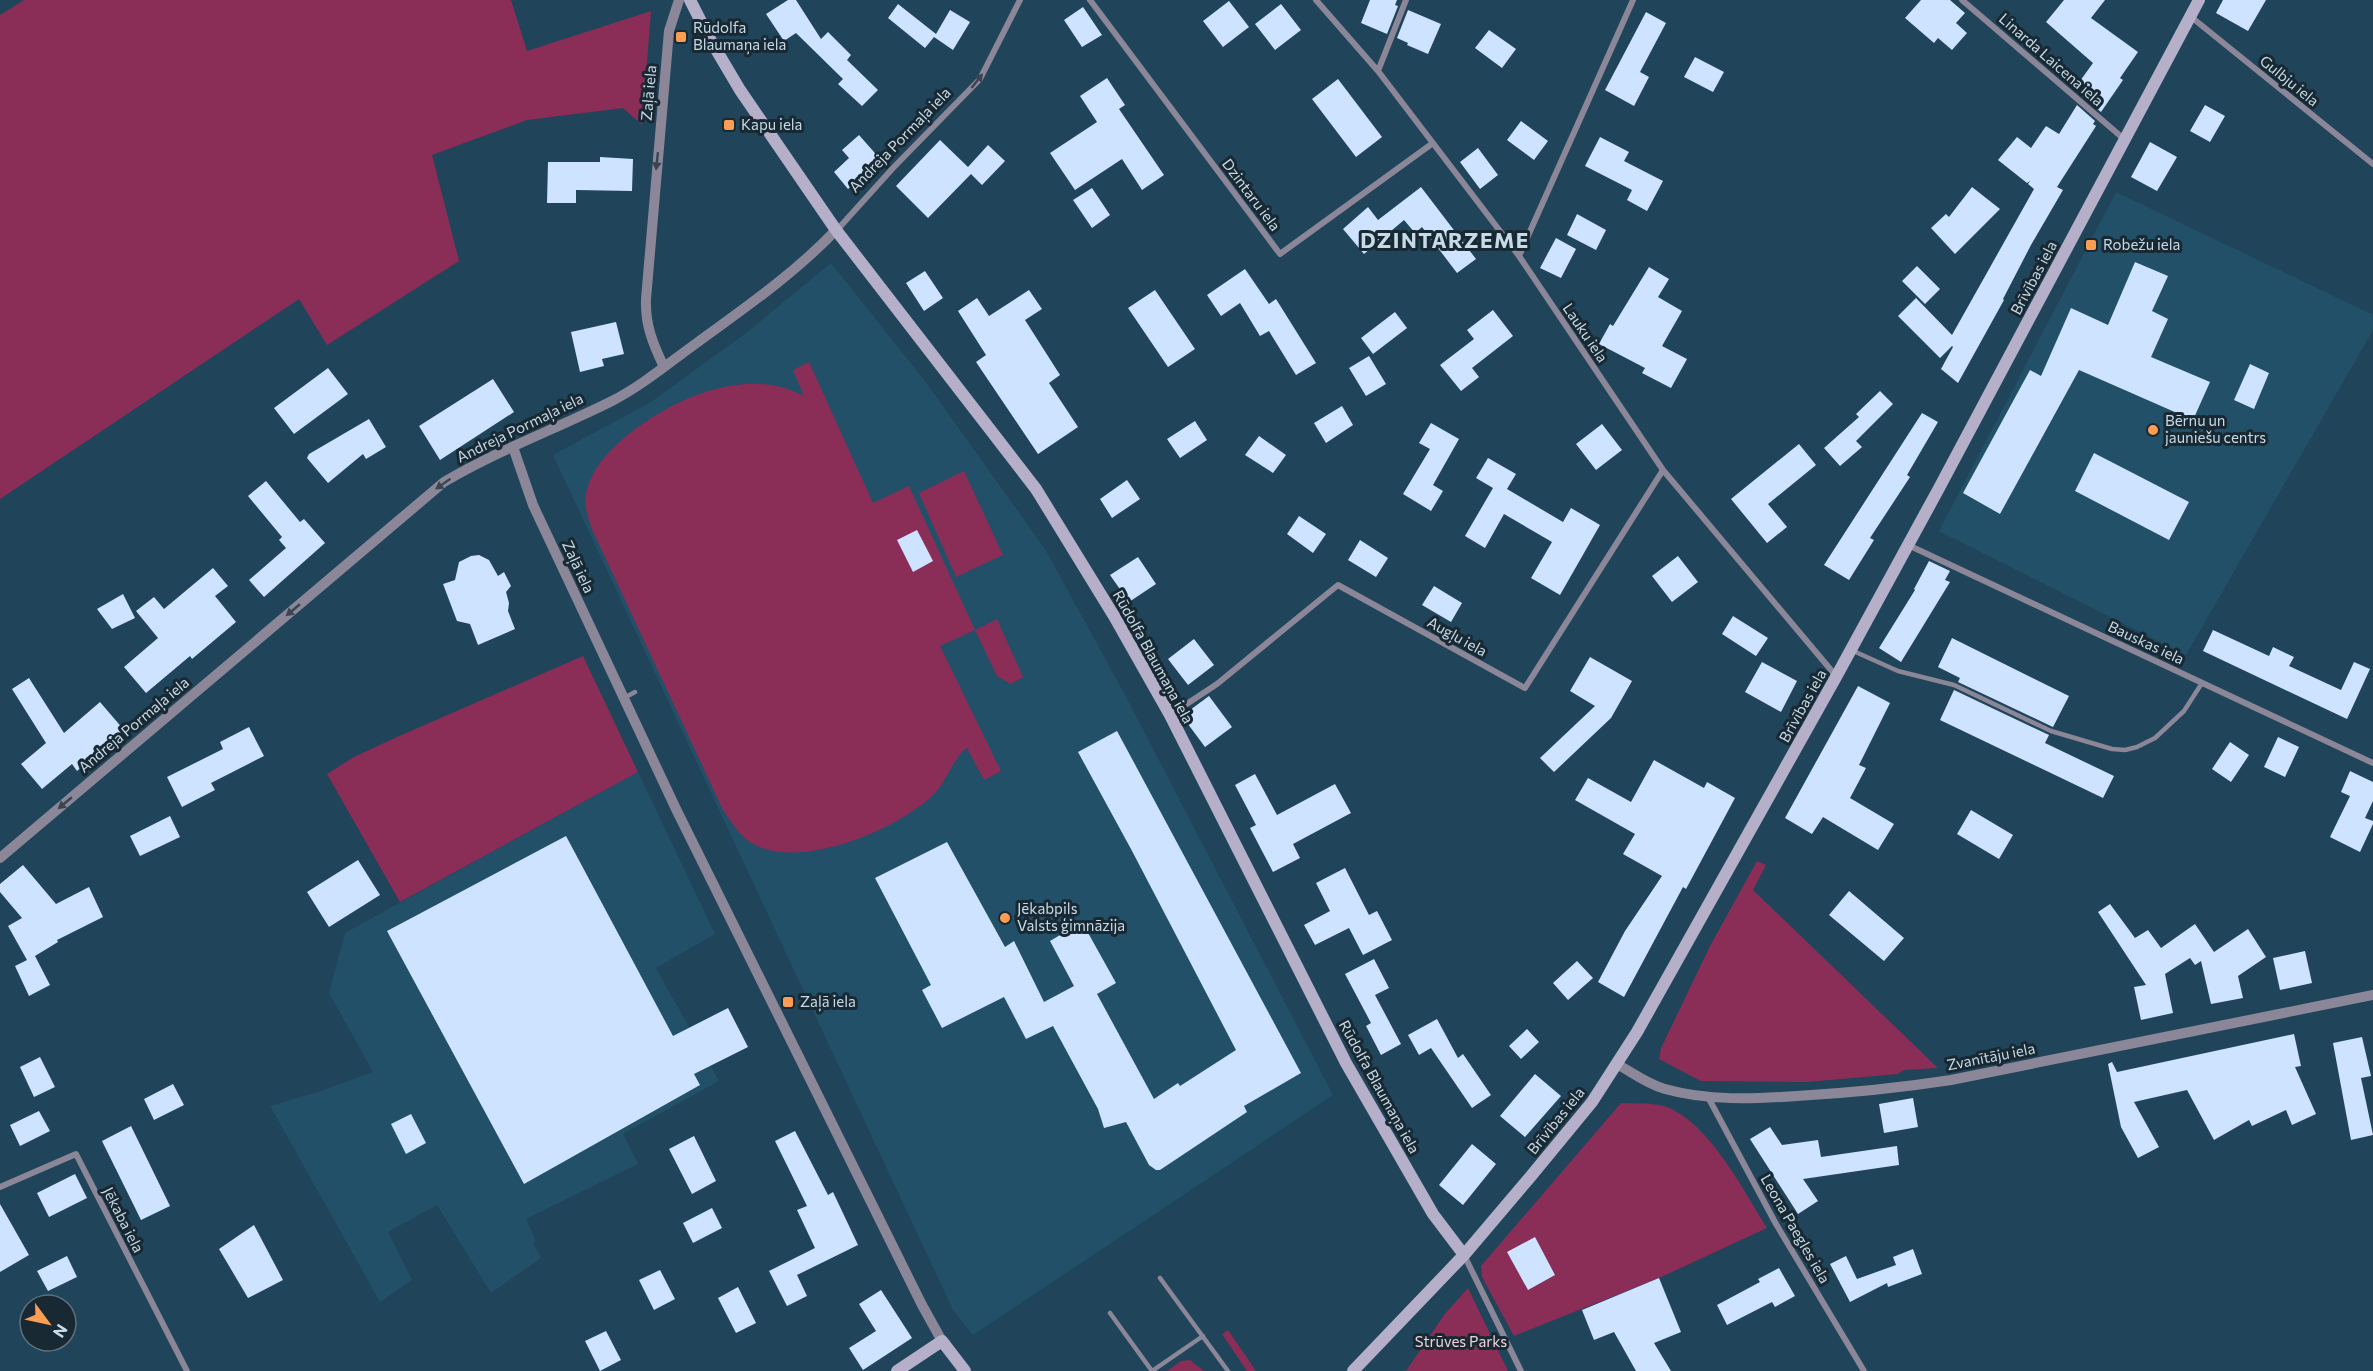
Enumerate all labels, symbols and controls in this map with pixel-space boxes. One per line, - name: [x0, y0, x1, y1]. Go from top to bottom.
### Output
- street label: Linarda Laicena iela: [1996, 9, 2108, 109]
- place label: Rūdolfa Blaumaņa iela: [693, 18, 786, 55]
- marker: Rūdolfa Blaumaņa iela: [674, 30, 688, 44]
- street label: Gulbju iela: [2257, 51, 2323, 109]
- street label: Zaļā iela: [637, 64, 661, 122]
- one-way arrow: [970, 73, 982, 88]
- street label: Andreja Pormaļa iela: [845, 83, 955, 197]
- place label: Kapu iela: [741, 115, 802, 133]
- marker: Kapu iela: [722, 118, 736, 132]
- one-way arrow: [653, 152, 662, 171]
- street label: Dzintaru iela: [1219, 155, 1285, 234]
- district label: DZINTARZEME: [1360, 227, 1530, 252]
- place label: Robežu iela: [2103, 235, 2180, 253]
- street label: Brīvības iela: [2006, 238, 2060, 317]
- marker: Robežu iela: [2084, 238, 2098, 252]
- street label: Lauku iela: [1559, 299, 1612, 366]
- street label: Andreja Pormaļa iela: [453, 389, 587, 467]
- place label: Bērnu un jauniešu centrs: [2165, 411, 2266, 446]
- marker: Bērnu un jauniešu centrs: [2146, 423, 2160, 437]
- one-way arrow: [435, 478, 451, 490]
- street label: Zaļā iela: [557, 537, 599, 597]
- street label: Rūdolfa Blaumaņa iela: [1108, 587, 1198, 727]
- one-way arrow: [285, 603, 301, 616]
- street label: Augļu iela: [1424, 612, 1490, 662]
- street label: Bauskas iela: [2106, 617, 2187, 668]
- street label: Brīvības iela: [1775, 666, 1830, 745]
- street label: Andreja Pormaļa iela: [74, 673, 194, 777]
- one-way arrow: [57, 797, 73, 810]
- place label: Jēkabpils Valsts ģimnāzija: [1017, 899, 1125, 934]
- marker: Jēkabpils Valsts ģimnāzija: [998, 911, 1012, 925]
- place label: Zaļā iela: [800, 992, 856, 1012]
- marker: Zaļā iela: [781, 995, 795, 1009]
- street label: Rūdolfa Blaumaņa iela: [1334, 1017, 1424, 1157]
- street label: Zvanītāju iela: [1945, 1039, 2037, 1073]
- street label: Brīvības iela: [1523, 1083, 1588, 1157]
- street label: Leona Paegles iela: [1757, 1171, 1834, 1286]
- street label: Jēkaba iela: [100, 1184, 148, 1255]
- north arrow: [18, 1293, 78, 1353]
- text: N: [50, 1321, 72, 1342]
- park label: Strūves Parks: [1415, 1332, 1507, 1350]

